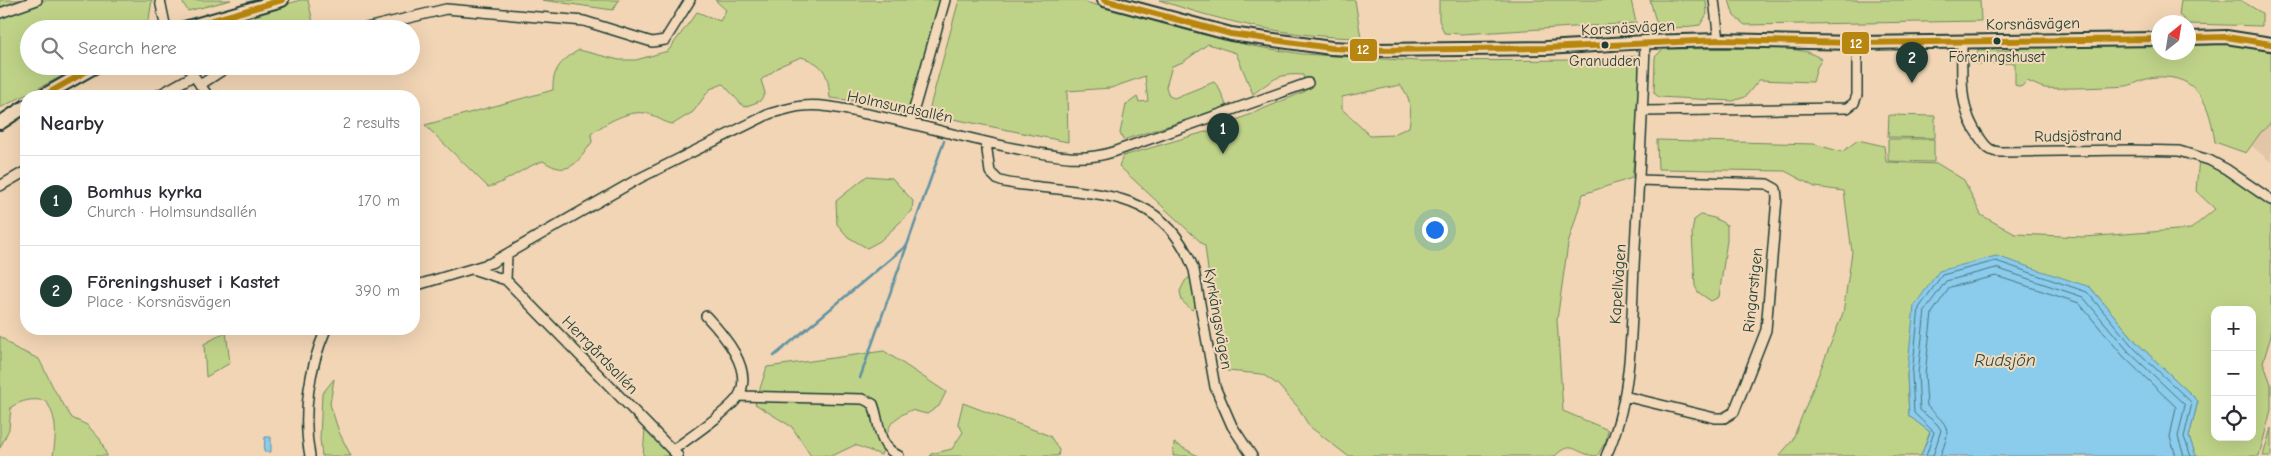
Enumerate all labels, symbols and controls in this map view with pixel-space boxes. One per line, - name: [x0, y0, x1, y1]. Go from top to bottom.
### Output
- street label: Korsnäsvägen: [1986, 14, 2080, 34]
- north arrow: [2151, 15, 2196, 60]
- street label: Korsnäsvägen: [1581, 17, 1675, 39]
- search box: [20, 20, 420, 75]
- line badge: 12: [1841, 31, 1870, 55]
- icon: search: [38, 34, 66, 62]
- text: 12: [1850, 35, 1862, 52]
- marker: Föreningshuset: [1992, 36, 2002, 46]
- text: Search here: [78, 37, 177, 59]
- line badge: 12: [1349, 38, 1378, 62]
- marker: Granudden: [1600, 40, 1610, 50]
- text: 12: [1357, 41, 1369, 58]
- pin: 2: [1896, 42, 1928, 83]
- place label: Föreningshuset: [1949, 48, 2046, 66]
- place label: Granudden: [1569, 52, 1641, 70]
- street label: Holmsundsallén: [845, 87, 955, 127]
- text: Nearby: [40, 111, 104, 135]
- pin: 1: [1207, 113, 1239, 154]
- text: 2 results: [343, 114, 400, 132]
- street label: Rudsjöstrand: [2034, 126, 2122, 146]
- text: Bomhus kyrka: [87, 181, 203, 203]
- text: 1: [53, 192, 59, 210]
- text: 170 m: [358, 192, 400, 210]
- text: Church · Holmsundsallén: [87, 203, 257, 221]
- your location: [1422, 217, 1448, 243]
- street label: Kapellvägen: [1606, 243, 1630, 325]
- street label: Ringarstigen: [1740, 247, 1766, 333]
- street label: Kyrkängsvägen: [1200, 267, 1236, 371]
- text: Föreningshuset i Kastet: [87, 271, 279, 293]
- text: 2: [52, 282, 60, 300]
- text: 390 m: [355, 282, 400, 300]
- text: Place · Korsnäsvägen: [87, 293, 231, 311]
- map controls: [2211, 306, 2256, 441]
- button: +: [2211, 306, 2256, 351]
- street label: Herrgårdsallén: [558, 312, 642, 398]
- water label: Rudsjön: [1974, 350, 2036, 371]
- button: −: [2211, 351, 2256, 396]
- button: locate: [2211, 396, 2256, 441]

